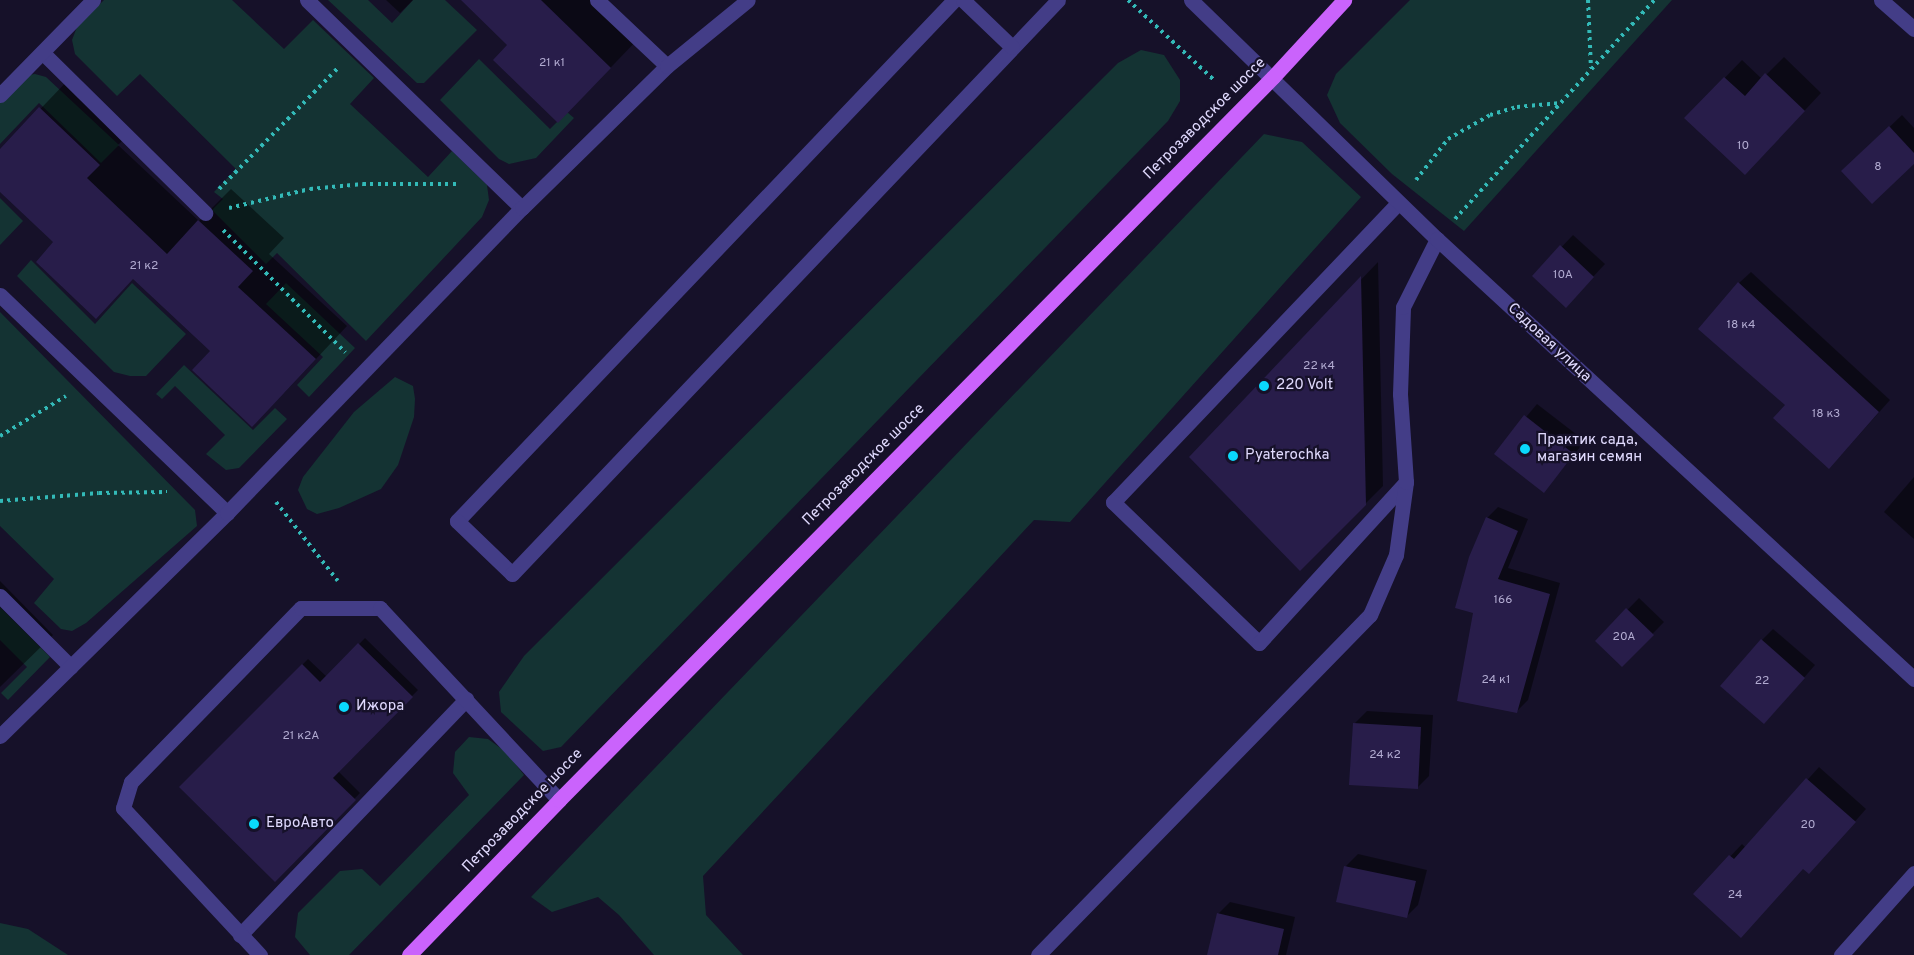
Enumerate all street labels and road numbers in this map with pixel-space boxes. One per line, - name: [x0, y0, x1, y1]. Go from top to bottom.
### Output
- street label: Петрозаводское шоссе: [1140, 54, 1270, 184]
- street label: Садовая улица: [1503, 300, 1595, 386]
- street label: Петрозаводское шоссе: [799, 400, 929, 530]
- street label: Петрозаводское шоссе: [459, 745, 587, 877]

